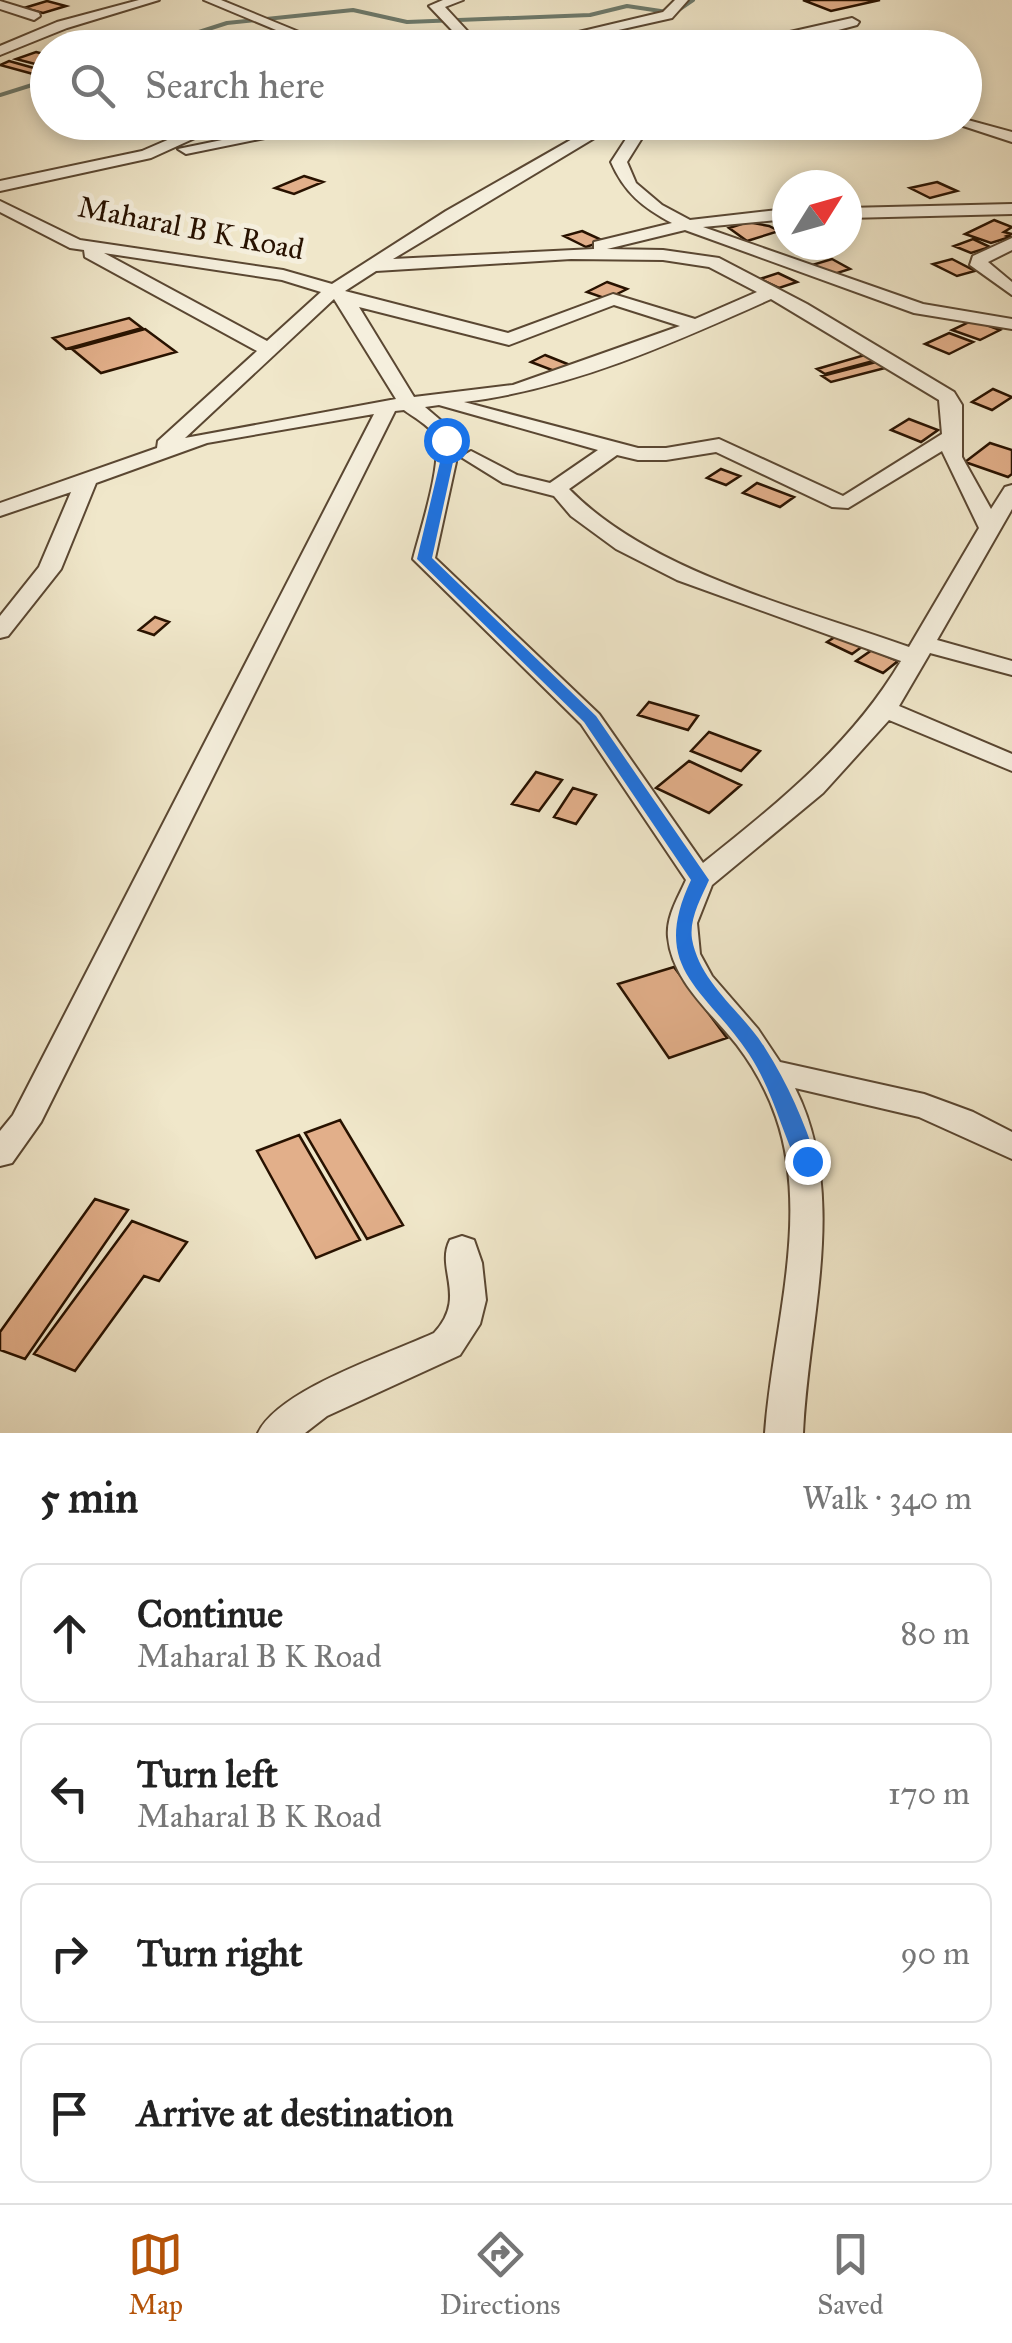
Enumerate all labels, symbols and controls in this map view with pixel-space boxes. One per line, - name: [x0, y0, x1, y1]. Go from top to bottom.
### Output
- search box: [30, 30, 982, 140]
- icon: search: [65, 58, 120, 113]
- text: Search here: [145, 62, 325, 108]
- north arrow: [772, 170, 862, 260]
- street label: Maharal B K Road: [75, 188, 307, 268]
- route start: [424, 418, 470, 464]
- route end: [785, 1139, 831, 1185]
- text: 5 min: [40, 1472, 138, 1524]
- text: Walk · 340 m: [802, 1479, 972, 1518]
- text: Continue: [137, 1591, 283, 1637]
- icon: ahead: [42, 1606, 97, 1661]
- text: 80 m: [901, 1614, 970, 1653]
- text: Maharal B K Road: [137, 1637, 382, 1676]
- text: Turn left: [137, 1751, 278, 1797]
- icon: left: [42, 1766, 97, 1821]
- text: 170 m: [888, 1774, 970, 1813]
- text: Maharal B K Road: [137, 1797, 382, 1836]
- icon: right: [42, 1926, 97, 1981]
- text: Turn right: [137, 1930, 303, 1976]
- text: 90 m: [900, 1934, 970, 1973]
- icon: arrive: [42, 2086, 97, 2141]
- text: Arrive at destination: [137, 2090, 454, 2136]
- tab: Map: [128, 2227, 183, 2322]
- tab: Directions: [440, 2227, 561, 2322]
- tab: Saved: [817, 2227, 884, 2322]

